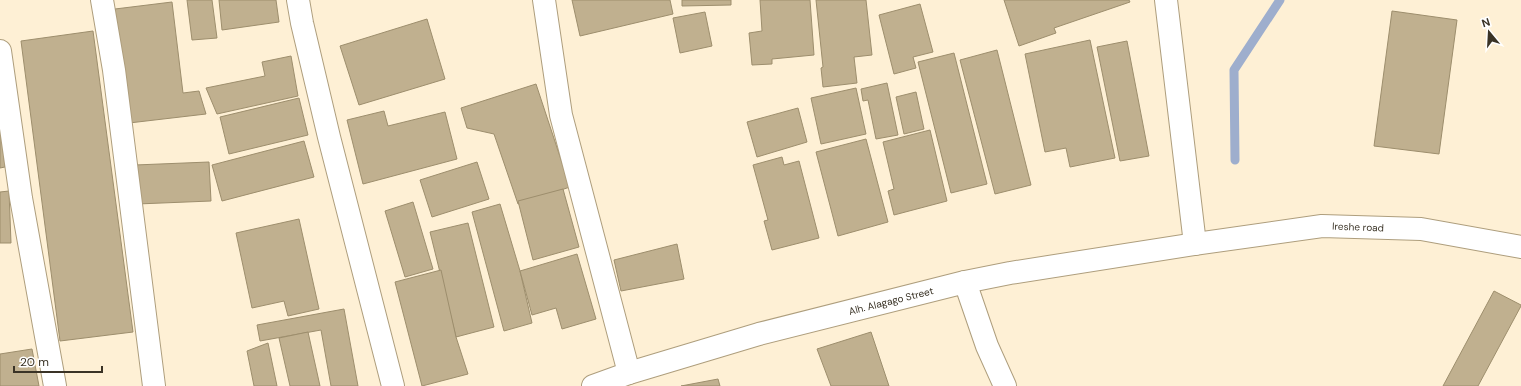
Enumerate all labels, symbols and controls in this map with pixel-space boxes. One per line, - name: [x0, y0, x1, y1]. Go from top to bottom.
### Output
- north arrow: [1469, 12, 1509, 52]
- text: N: [1480, 15, 1492, 30]
- street label: Ireshe road: [1332, 220, 1384, 234]
- street label: Alh. Alagago Street: [847, 284, 935, 318]
- scale bar: [14, 348, 102, 374]
- text: 20 m: [20, 354, 49, 370]

